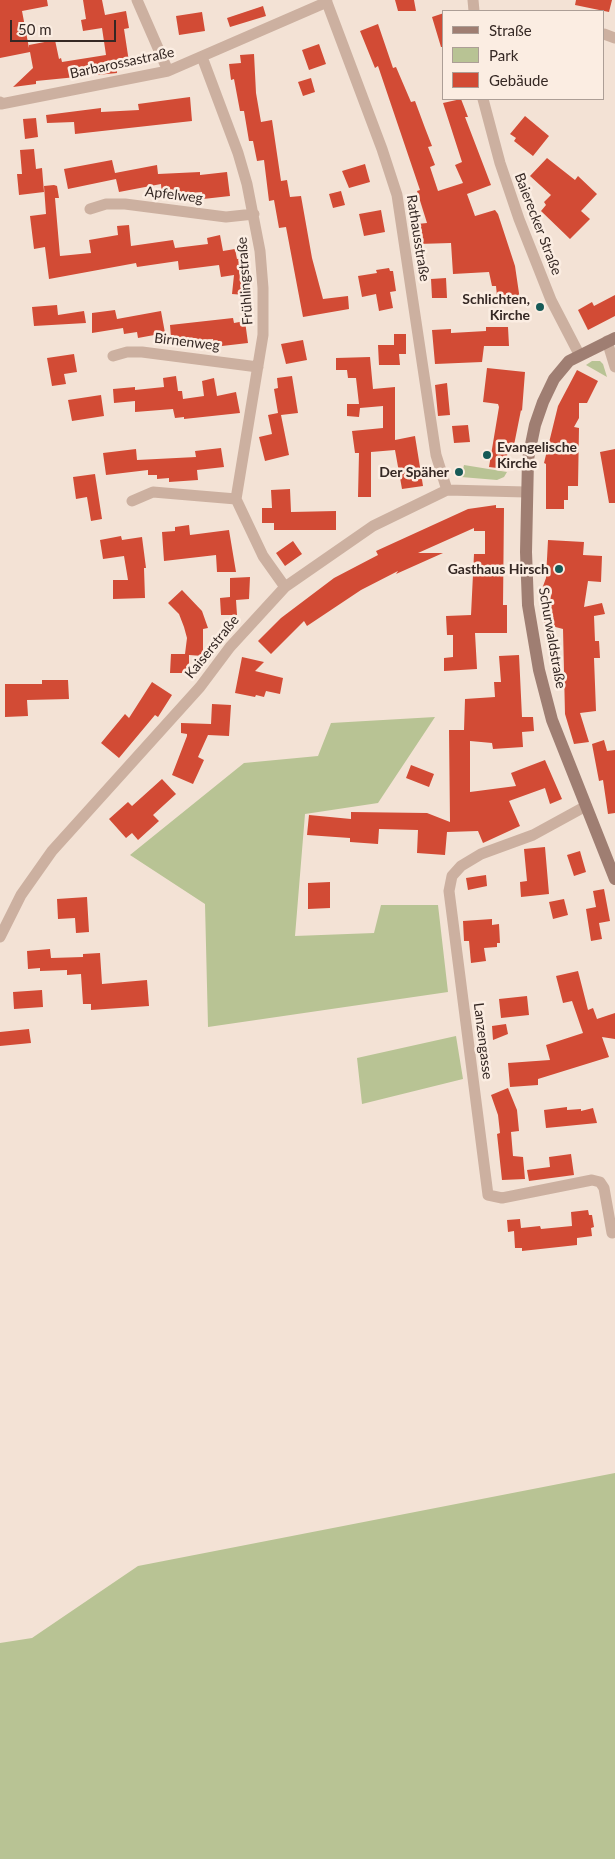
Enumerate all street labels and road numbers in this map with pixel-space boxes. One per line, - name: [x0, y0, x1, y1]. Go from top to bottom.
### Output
- street label: Barbarossastraße: [68, 44, 176, 82]
- street label: Baierecker Straße: [511, 171, 565, 277]
- street label: Apfelweg: [144, 183, 204, 207]
- street label: Rathausstraße: [403, 193, 433, 283]
- street label: Frühlingstraße: [234, 236, 256, 326]
- street label: Birnenweg: [153, 330, 221, 354]
- street label: Schurwaldstraße: [535, 586, 569, 690]
- street label: Kaiserstraße: [181, 612, 243, 682]
- street label: Lanzengasse: [470, 1002, 496, 1080]

